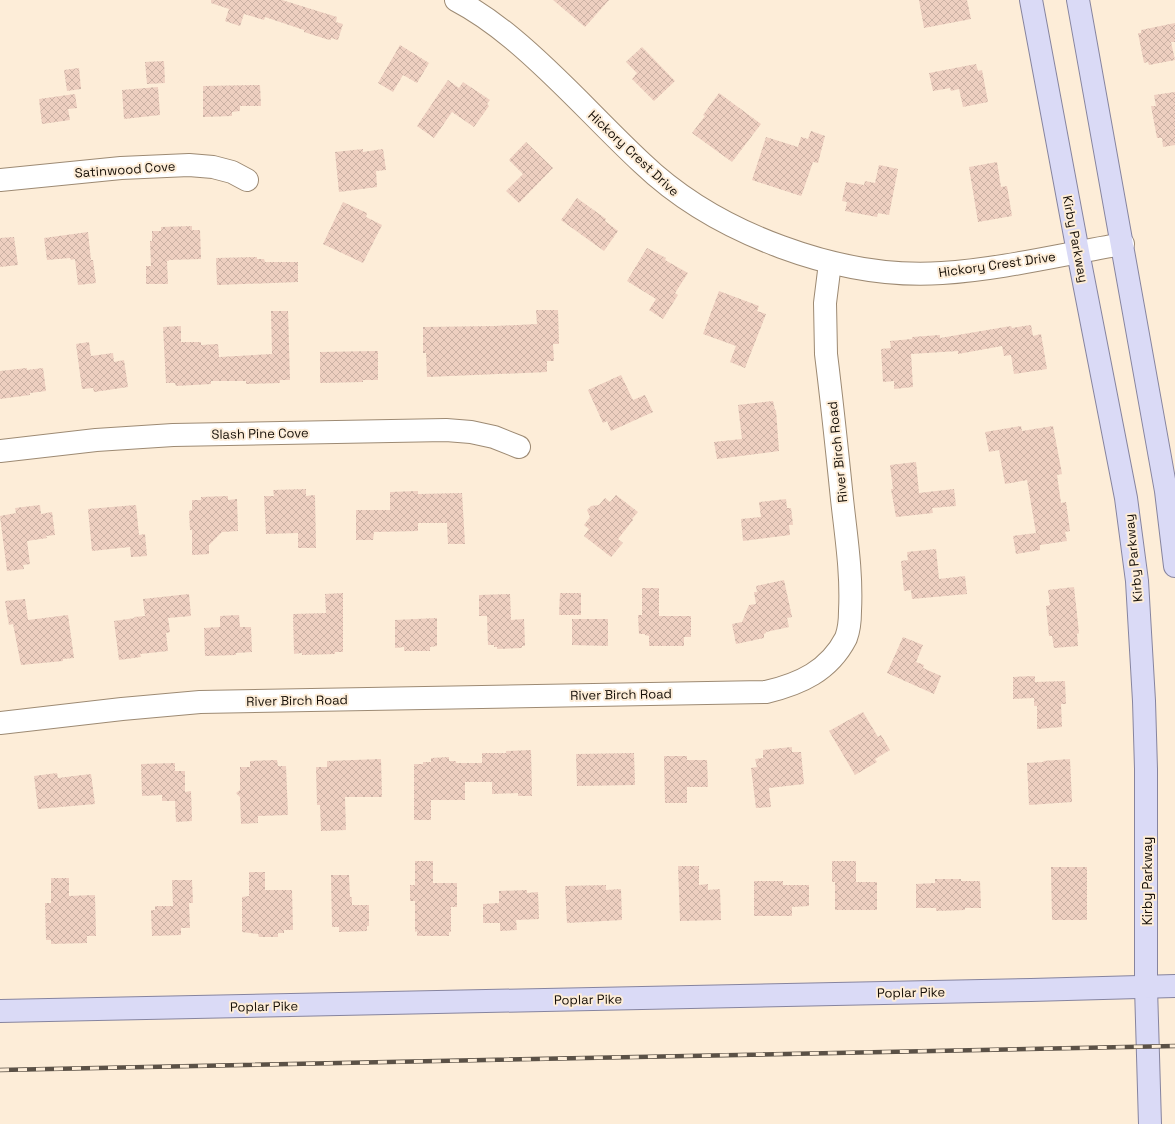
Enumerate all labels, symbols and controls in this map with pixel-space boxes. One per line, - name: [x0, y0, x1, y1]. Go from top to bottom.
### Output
- street label: Hickory Crest Drive: [585, 107, 683, 200]
- street label: Satinwood Cove: [74, 158, 176, 181]
- street label: Kirby Parkway: [1059, 194, 1092, 284]
- street label: Hickory Crest Drive: [937, 248, 1057, 281]
- street label: River Birch Road: [824, 401, 851, 503]
- street label: Slash Pine Cove: [211, 424, 309, 443]
- street label: Kirby Parkway: [1120, 513, 1147, 603]
- street label: River Birch Road: [570, 685, 672, 704]
- street label: River Birch Road: [246, 691, 348, 710]
- street label: Kirby Parkway: [1139, 837, 1156, 925]
- street label: Poplar Pike: [877, 983, 945, 1002]
- street label: Poplar Pike: [554, 990, 622, 1009]
- street label: Poplar Pike: [230, 997, 298, 1016]

